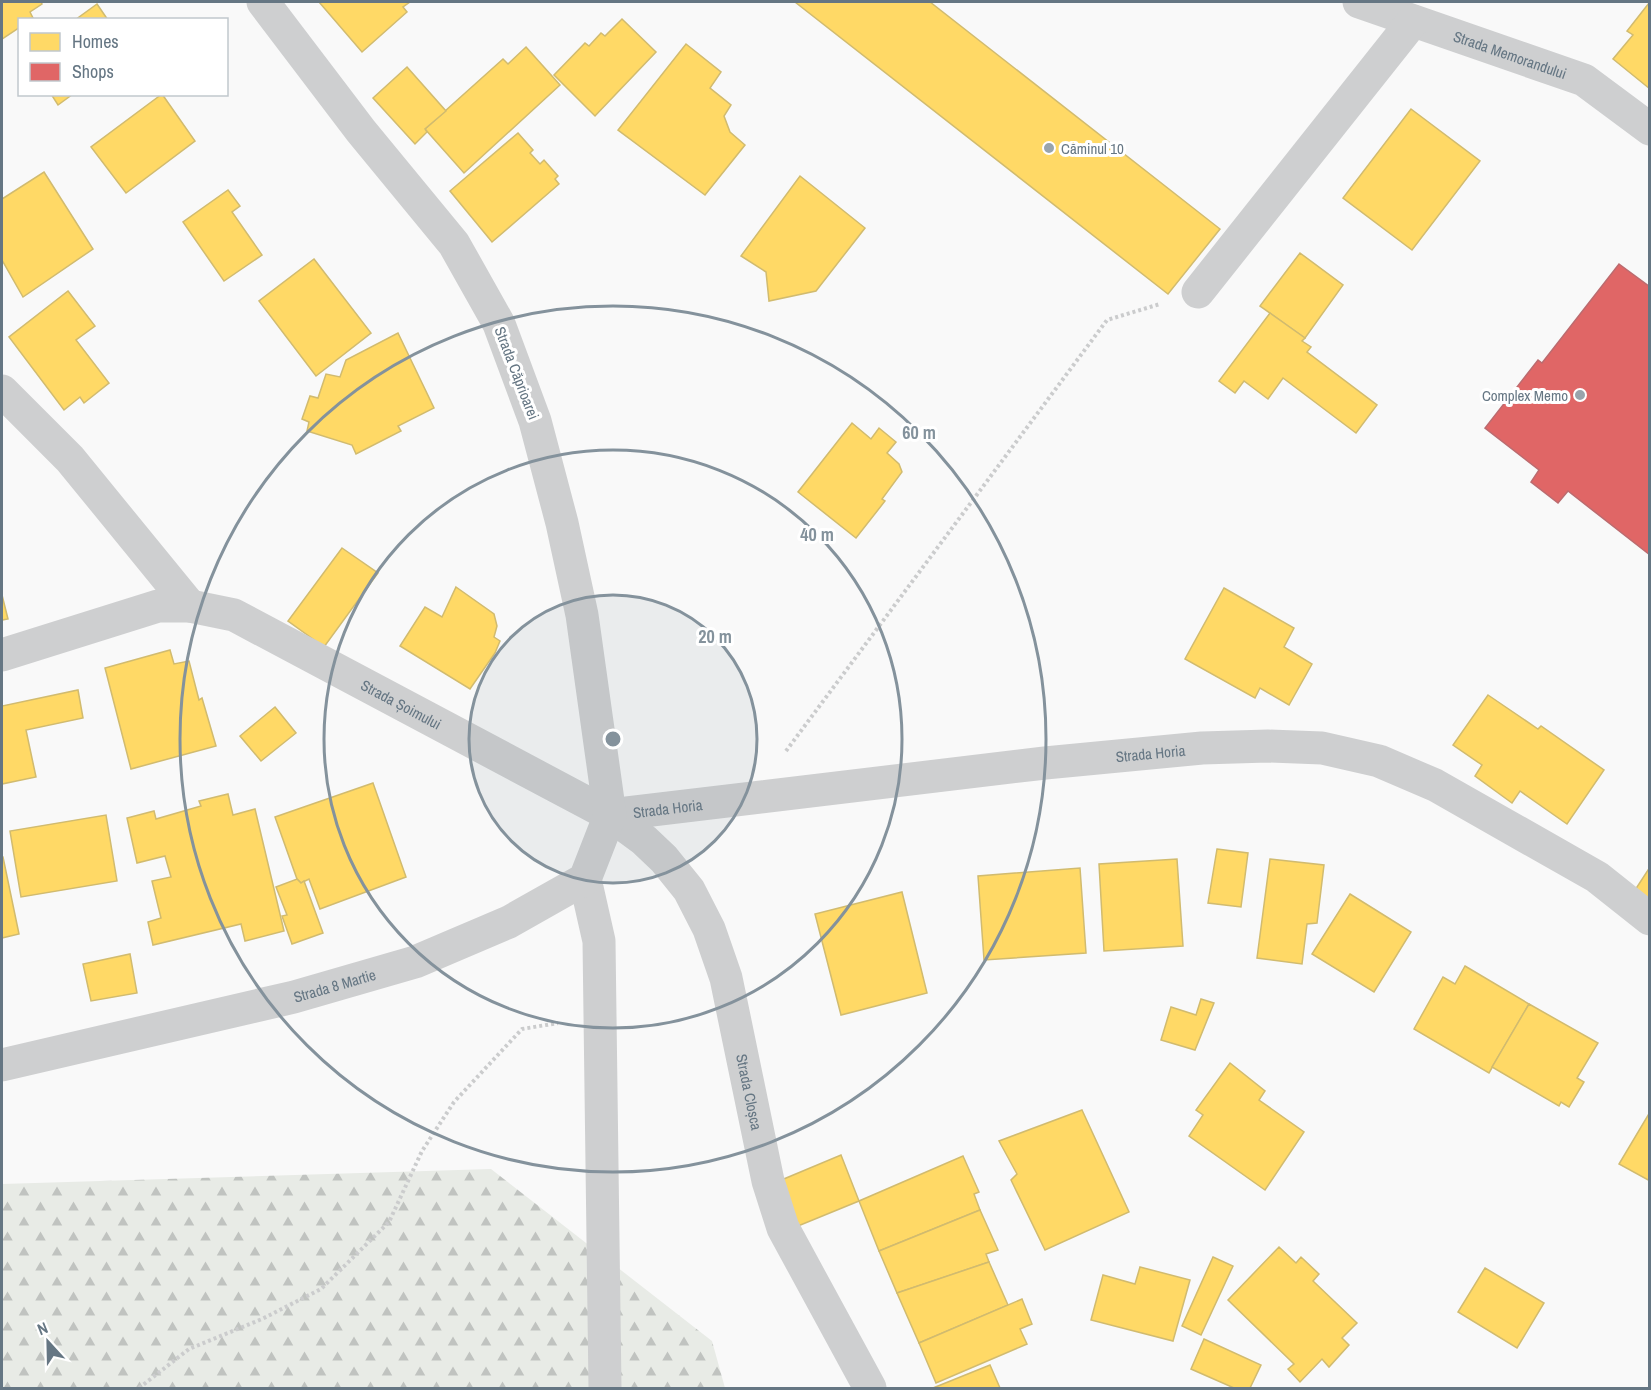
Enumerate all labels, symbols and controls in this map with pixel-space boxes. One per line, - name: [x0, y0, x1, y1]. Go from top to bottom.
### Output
- legend: [18, 18, 228, 96]
- street label: Strada Memorandului: [1451, 25, 1570, 84]
- text: Homes: [72, 29, 119, 54]
- text: Shops: [72, 59, 114, 84]
- place label: Căminul 10: [1061, 138, 1124, 159]
- marker: Căminul 10: [1042, 141, 1056, 155]
- street label: Strada Căprioarei: [490, 324, 544, 422]
- place label: Complex Memo: [1482, 385, 1568, 406]
- marker: Complex Memo: [1573, 388, 1587, 402]
- text: 60 m: [902, 420, 936, 445]
- text: 40 m: [800, 522, 834, 547]
- text: 20 m: [698, 624, 732, 649]
- street label: Strada Șoimului: [357, 674, 445, 734]
- centre of rings: [603, 729, 623, 749]
- street label: Strada Horia: [1115, 739, 1186, 767]
- street label: Strada Horia: [632, 794, 704, 823]
- street label: Strada 8 Martie: [291, 963, 378, 1007]
- street label: Strada Cloșca: [731, 1052, 768, 1132]
- north arrow: [18, 1312, 78, 1372]
- text: N: [34, 1316, 51, 1340]

